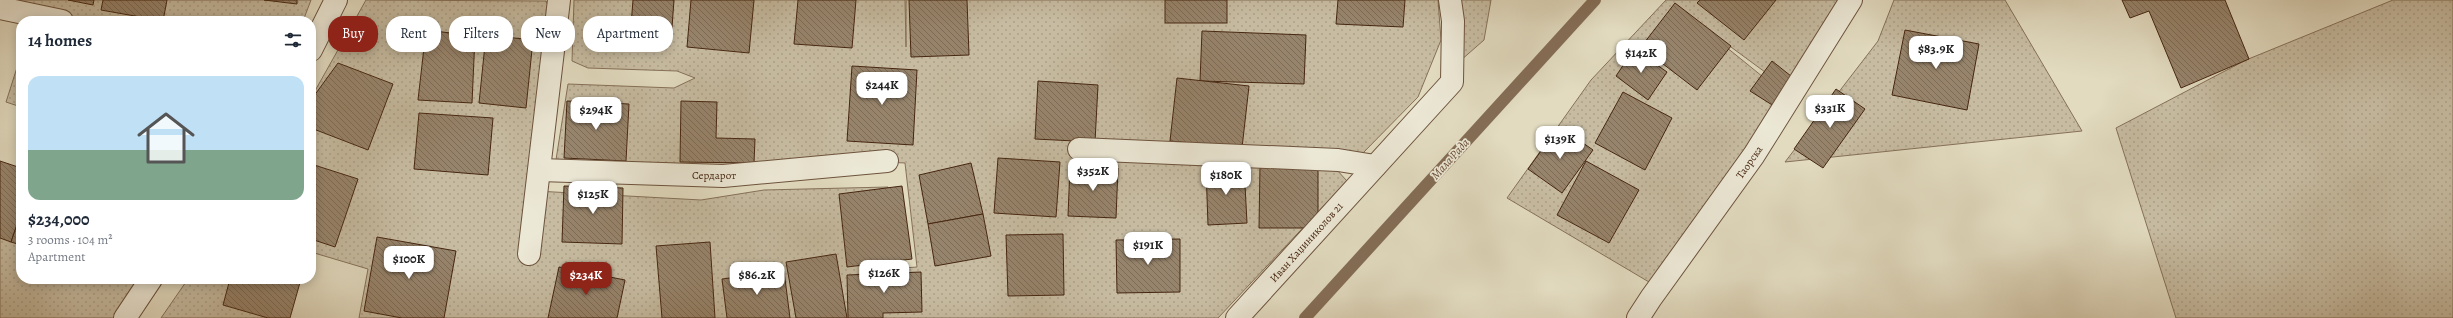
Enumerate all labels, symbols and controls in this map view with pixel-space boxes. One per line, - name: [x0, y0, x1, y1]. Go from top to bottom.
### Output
- chip: Buy: [328, 16, 378, 52]
- chip: Rent: [386, 16, 441, 52]
- chip: Filters: [449, 16, 513, 52]
- chip: New: [521, 16, 575, 52]
- chip: Apartment: [583, 16, 673, 52]
- text: 14 homes: [28, 29, 92, 52]
- icon: filters: [282, 29, 304, 51]
- pin: $83.9K: [1903, 36, 1969, 70]
- pin: $142K: [1613, 40, 1669, 74]
- text: $83.9K: [1918, 40, 1954, 57]
- text: $142K: [1625, 44, 1657, 61]
- pin: $244K: [854, 72, 910, 106]
- text: $244K: [865, 76, 899, 93]
- pin: $331K: [1802, 95, 1858, 129]
- pin: $294K: [568, 97, 624, 131]
- text: $331K: [1815, 99, 1845, 116]
- text: $294K: [579, 101, 613, 118]
- icon: home: [130, 102, 202, 174]
- pin: $139K: [1532, 126, 1588, 160]
- text: $139K: [1545, 130, 1575, 147]
- water label: Мала Рада: [1427, 135, 1473, 183]
- street label: Таорска: [1733, 142, 1767, 182]
- pin: $352K: [1065, 158, 1121, 192]
- text: $352K: [1077, 162, 1109, 179]
- pin: $180K: [1198, 162, 1254, 196]
- text: $180K: [1210, 166, 1242, 183]
- street label: Сердарот: [692, 168, 736, 183]
- pin: $125K: [565, 181, 621, 215]
- text: $125K: [577, 185, 609, 202]
- street label: Иван Хаџиниколов 21: [1266, 199, 1347, 286]
- text: $234,000: [28, 208, 90, 231]
- text: 3 rooms · 104 m²: [28, 231, 112, 248]
- pin: $191K: [1120, 232, 1176, 266]
- text: $191K: [1133, 236, 1163, 253]
- pin: $100K: [381, 246, 437, 280]
- text: Apartment: [28, 248, 86, 265]
- text: $100K: [393, 250, 425, 267]
- pin: $126K: [856, 260, 912, 294]
- pin: $234K: [558, 262, 614, 296]
- pin: $86.2K: [724, 262, 790, 296]
- text: $126K: [868, 264, 900, 281]
- text: $234K: [570, 266, 602, 283]
- text: $86.2K: [739, 266, 775, 283]

